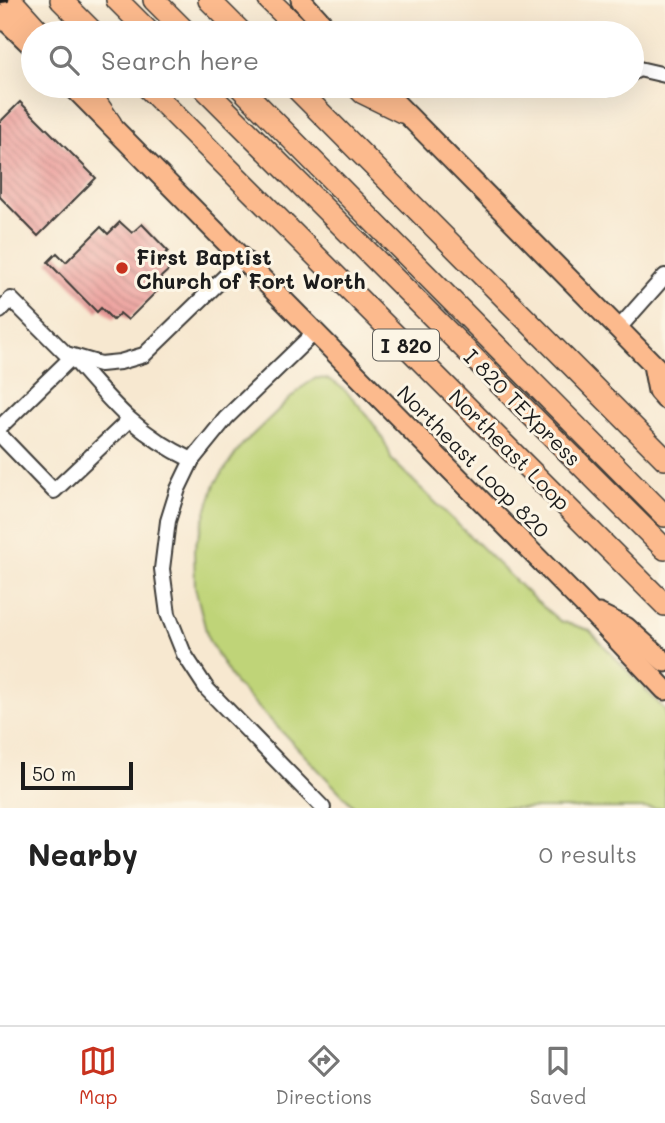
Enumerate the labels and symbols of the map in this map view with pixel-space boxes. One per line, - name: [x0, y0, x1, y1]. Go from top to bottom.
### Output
- place label: First Baptist Church of Fort Worth: [136, 243, 366, 294]
- marker: First Baptist Church of Fort Worth: [114, 260, 130, 276]
- road number: I 820: [373, 330, 439, 360]
- street label: I 820 TEXpress: [459, 343, 587, 471]
- street label: Northeast Loop 820: [392, 379, 556, 543]
- street label: Northeast Loop: [444, 383, 576, 515]
- scale bar: [21, 759, 133, 791]

